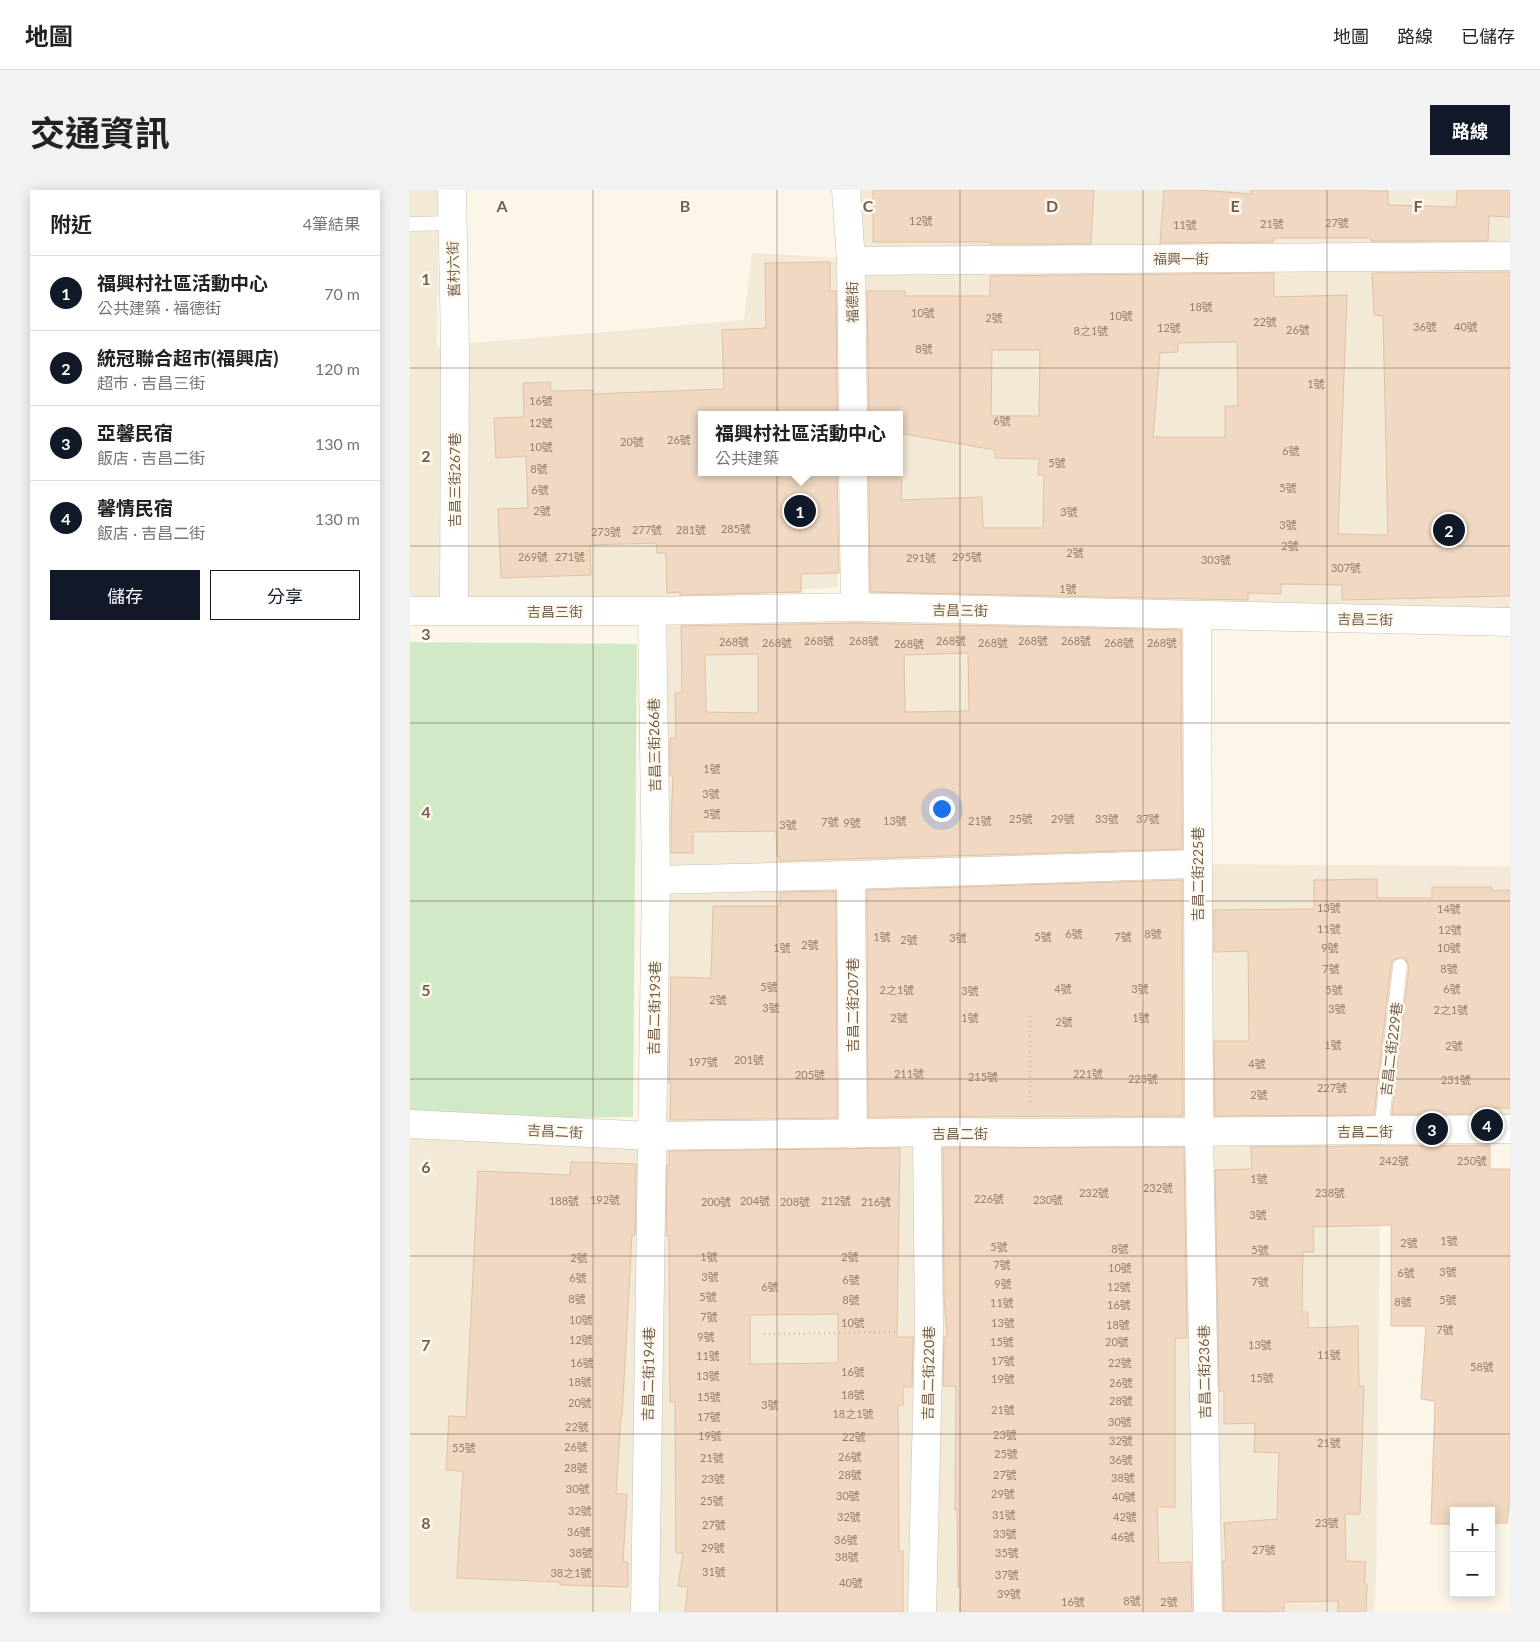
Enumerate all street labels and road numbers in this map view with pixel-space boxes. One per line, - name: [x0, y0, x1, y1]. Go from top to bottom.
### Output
- street label: 舊村六街: [444, 241, 462, 297]
- street label: 福興一街: [1153, 250, 1209, 267]
- street label: 福德街: [843, 281, 861, 323]
- street label: 吉昌三街267巷: [446, 433, 463, 527]
- street label: 吉昌三街: [932, 601, 988, 619]
- street label: 吉昌三街: [527, 603, 583, 620]
- street label: 吉昌三街: [1337, 610, 1393, 628]
- street label: 吉昌三街266巷: [645, 698, 663, 792]
- street label: 吉昌二街225巷: [1189, 827, 1206, 921]
- street label: 吉昌二街207巷: [844, 958, 861, 1052]
- street label: 吉昌二街193巷: [645, 961, 663, 1055]
- street label: 吉昌二街229巷: [1377, 1001, 1405, 1097]
- street label: 吉昌二街: [527, 1121, 583, 1141]
- street label: 吉昌二街: [1337, 1123, 1393, 1140]
- street label: 吉昌二街: [932, 1125, 988, 1142]
- street label: 吉昌二街236巷: [1195, 1325, 1213, 1419]
- street label: 吉昌二街220巷: [919, 1326, 937, 1420]
- street label: 吉昌二街194巷: [639, 1327, 657, 1421]

